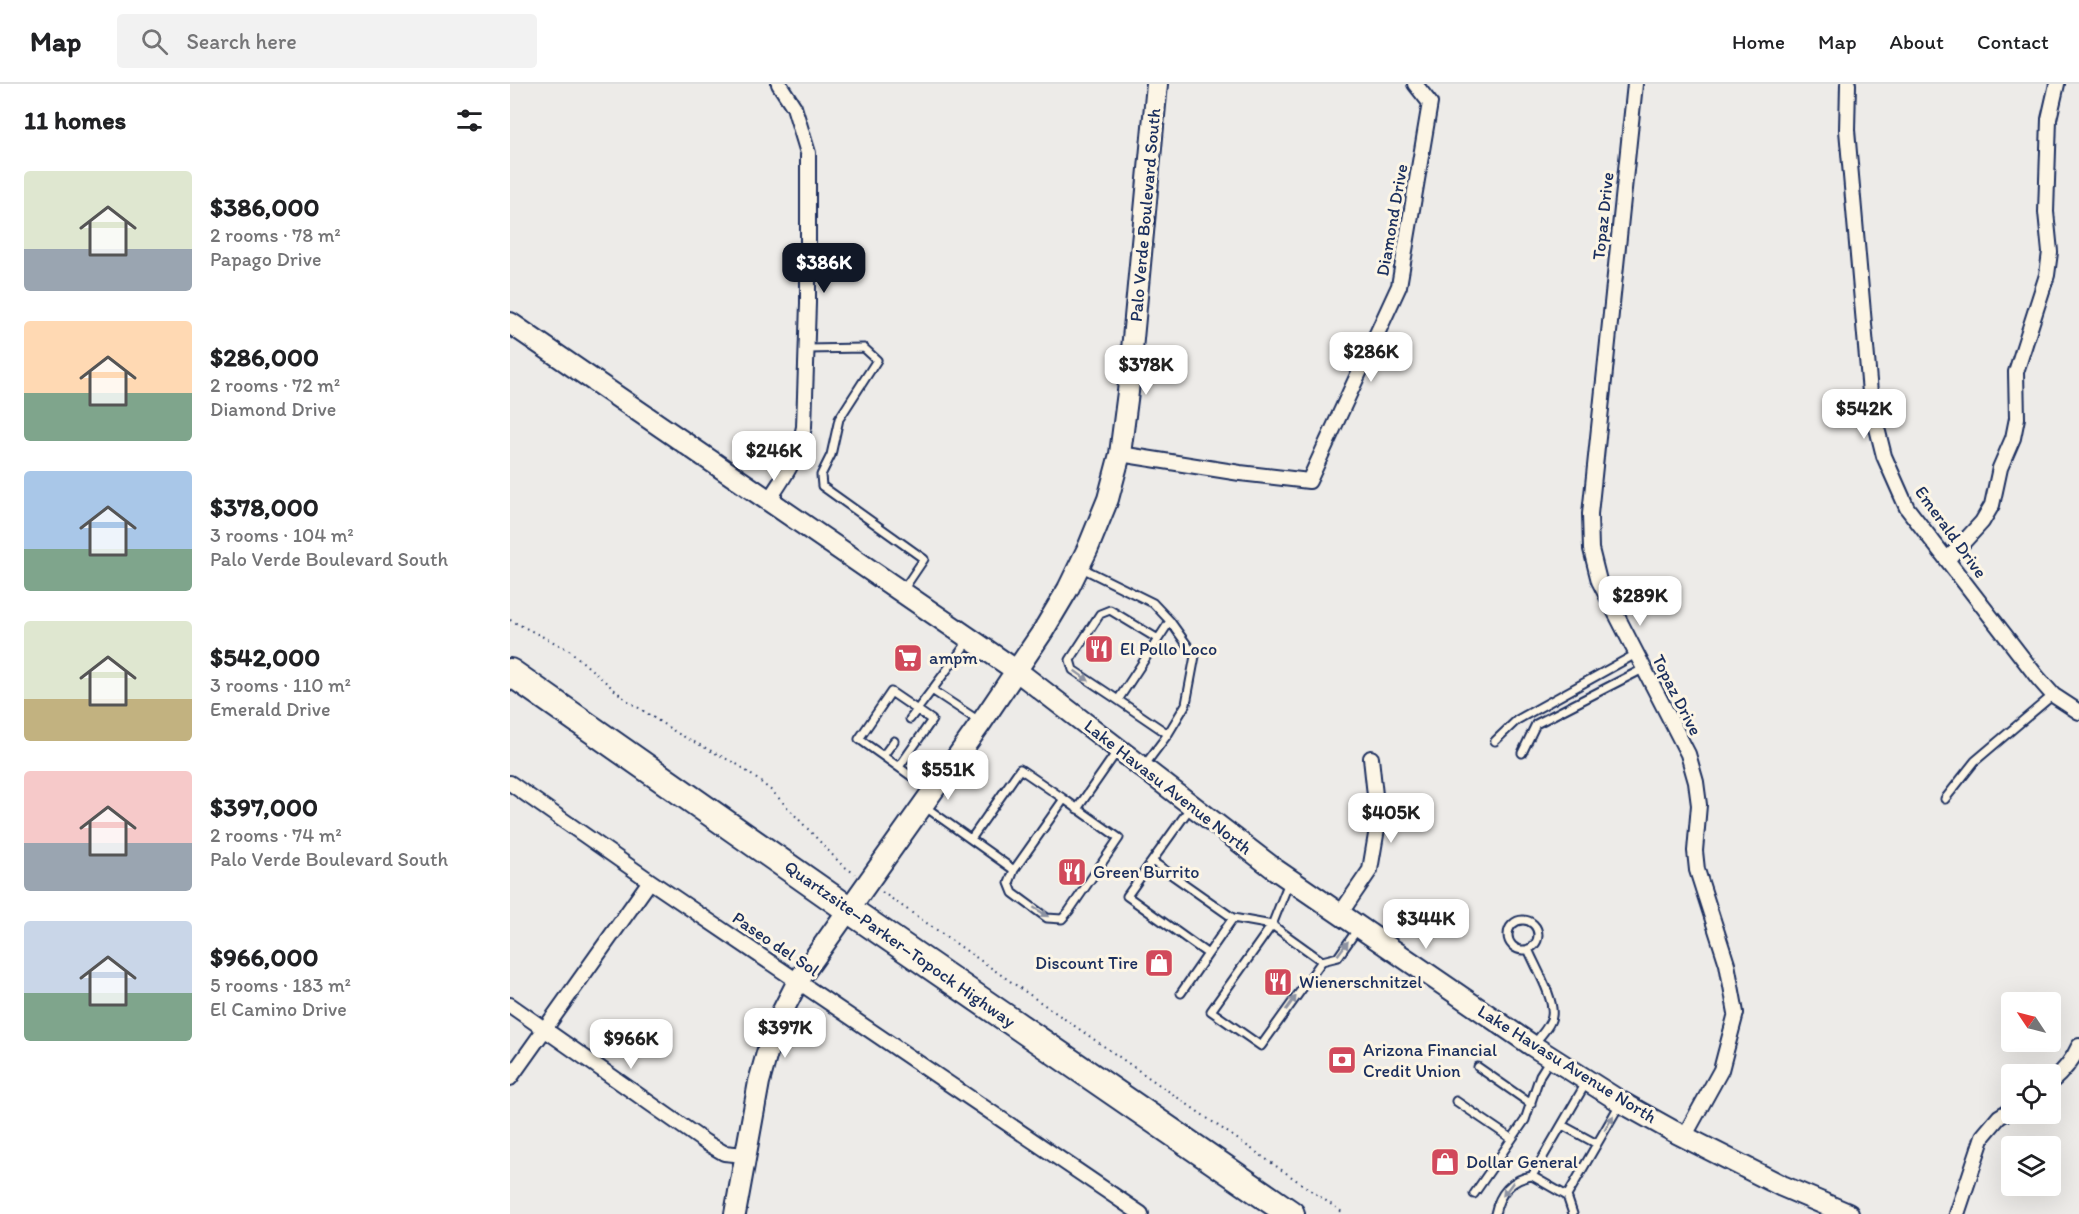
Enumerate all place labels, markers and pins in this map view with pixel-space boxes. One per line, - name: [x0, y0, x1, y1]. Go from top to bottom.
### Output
- pin: $386K: [782, 243, 866, 294]
- pin: $286K: [1329, 332, 1413, 383]
- pin: $378K: [1104, 345, 1188, 396]
- pin: $542K: [1822, 389, 1906, 440]
- pin: $246K: [732, 431, 816, 482]
- pin: $289K: [1598, 576, 1682, 627]
- restaurant icon: El Pollo Loco: [1083, 633, 1115, 665]
- place label: El Pollo Loco: [1120, 638, 1217, 660]
- supermarket icon: ampm: [892, 642, 924, 674]
- place label: ampm: [929, 647, 978, 669]
- pin: $551K: [906, 750, 990, 801]
- pin: $405K: [1349, 793, 1433, 844]
- restaurant icon: Green Burrito: [1056, 856, 1088, 888]
- place label: Green Burrito: [1093, 861, 1200, 883]
- pin: $344K: [1384, 899, 1468, 950]
- shop icon: Discount Tire: [1143, 947, 1175, 979]
- place label: Discount Tire: [1035, 952, 1138, 974]
- restaurant icon: Wienerschnitzel: [1262, 966, 1294, 998]
- place label: Wienerschnitzel: [1299, 971, 1422, 993]
- pin: $397K: [743, 1008, 827, 1059]
- pin: $966K: [589, 1019, 673, 1070]
- place label: Arizona Financial Credit Union: [1363, 1039, 1497, 1082]
- bank icon: Arizona Financial Credit Union: [1326, 1044, 1358, 1076]
- shop icon: Dollar General: [1429, 1146, 1461, 1178]
- place label: Dollar General: [1466, 1151, 1578, 1173]

